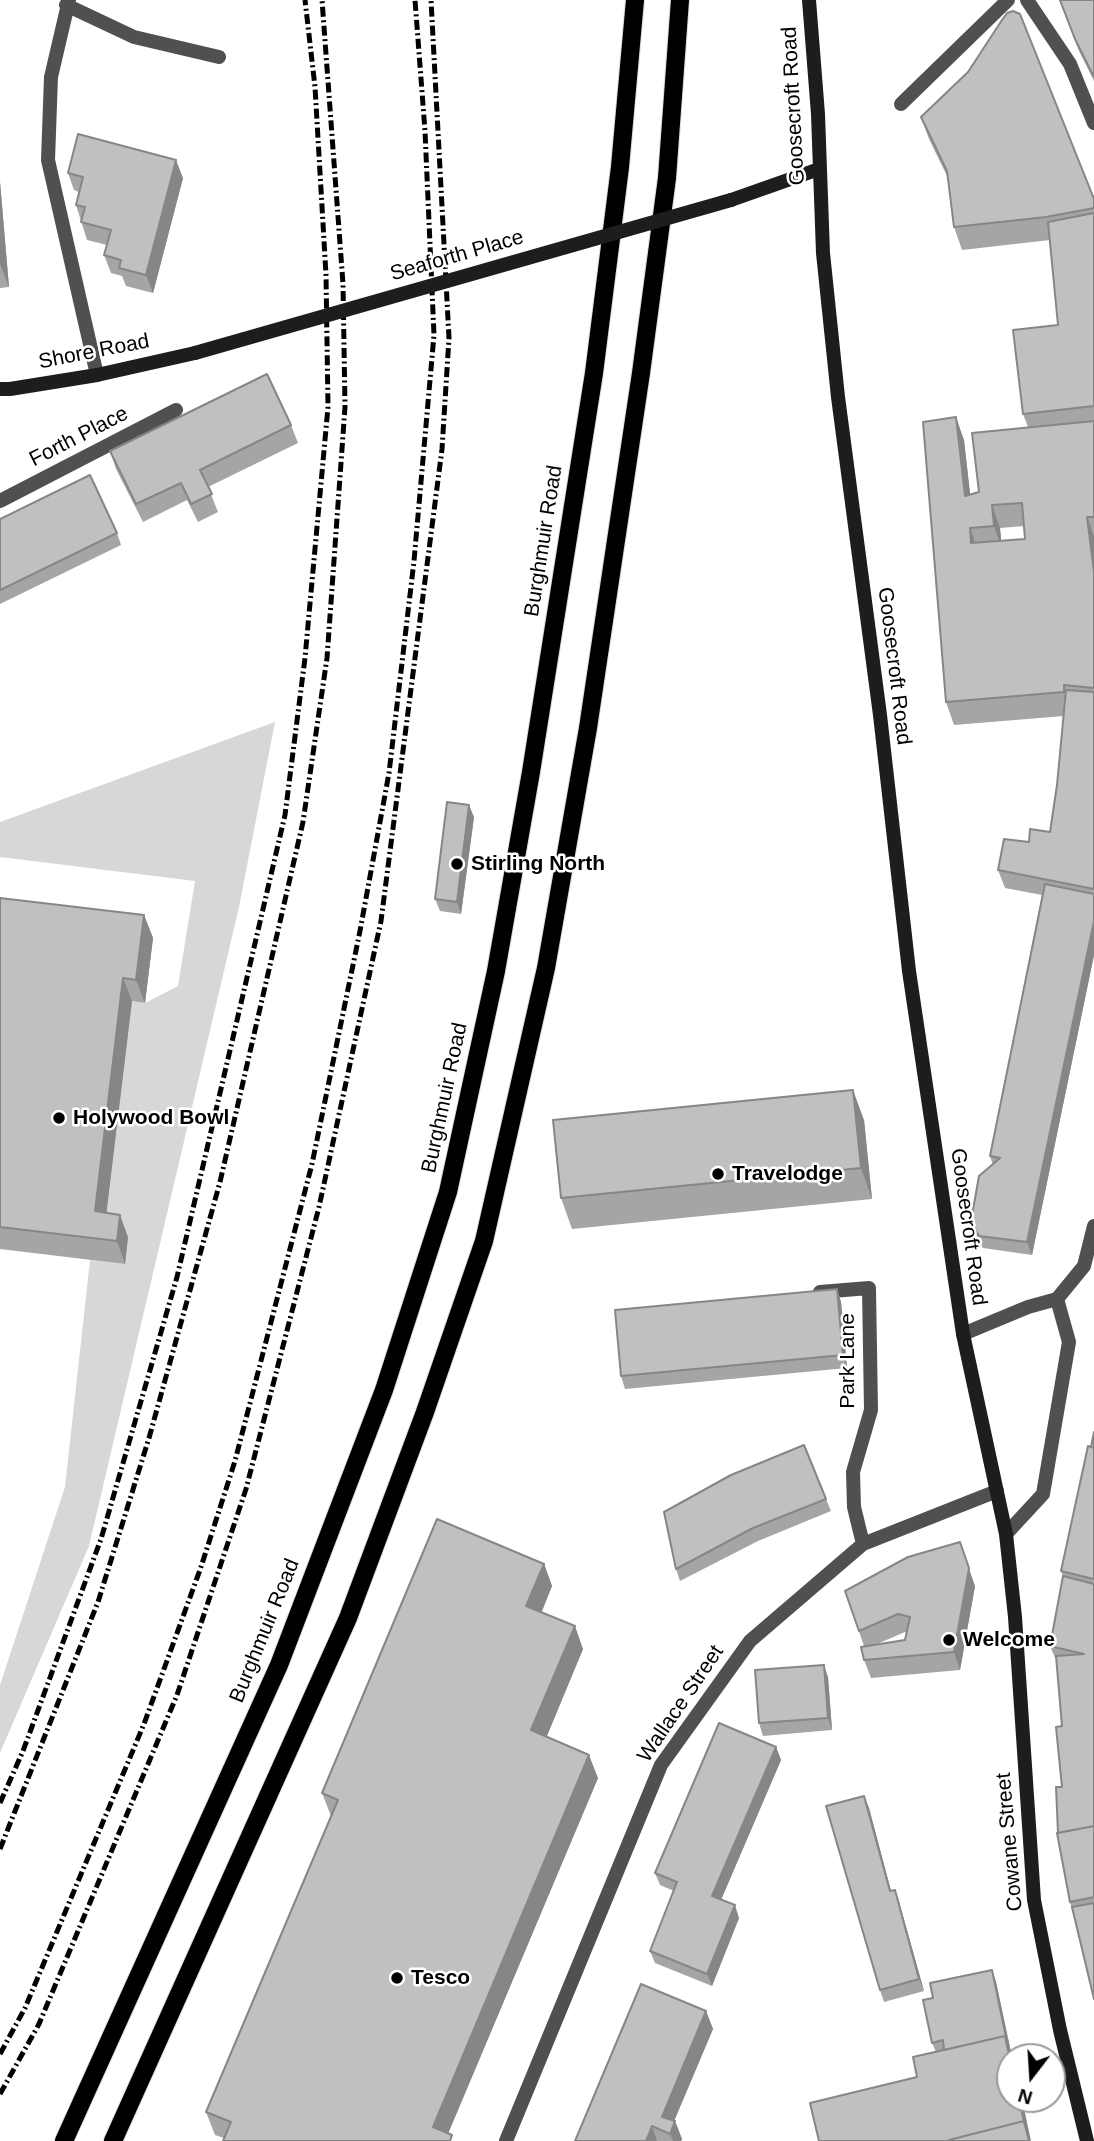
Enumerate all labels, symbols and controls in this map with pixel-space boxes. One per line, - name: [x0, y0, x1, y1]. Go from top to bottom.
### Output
- street label: Goosecroft Road: [777, 26, 811, 186]
- street label: Seaforth Place: [387, 225, 527, 287]
- street label: Shore Road: [37, 329, 151, 375]
- street label: Forth Place: [25, 401, 133, 473]
- street label: Burghmuir Road: [520, 464, 568, 618]
- street label: Goosecroft Road: [872, 586, 916, 746]
- place label: Stirling North: [471, 851, 605, 877]
- marker: Stirling North: [449, 856, 465, 872]
- street label: Burghmuir Road: [417, 1021, 473, 1175]
- place label: Holywood Bowl: [73, 1105, 229, 1131]
- marker: Holywood Bowl: [51, 1110, 67, 1126]
- street label: Goosecroft Road: [944, 1147, 992, 1307]
- place label: Travelodge: [732, 1161, 843, 1187]
- marker: Travelodge: [710, 1166, 726, 1182]
- street label: Park Lane: [835, 1313, 861, 1409]
- street label: Burghmuir Road: [225, 1555, 305, 1707]
- place label: Welcome: [963, 1627, 1055, 1653]
- marker: Welcome: [941, 1632, 957, 1648]
- street label: Wallace Street: [633, 1641, 729, 1767]
- street label: Cowane Street: [991, 1772, 1029, 1912]
- place label: Tesco: [411, 1965, 470, 1991]
- marker: Tesco: [389, 1970, 405, 1986]
- north arrow: [996, 2043, 1066, 2113]
- text: N: [1016, 2085, 1035, 2109]

